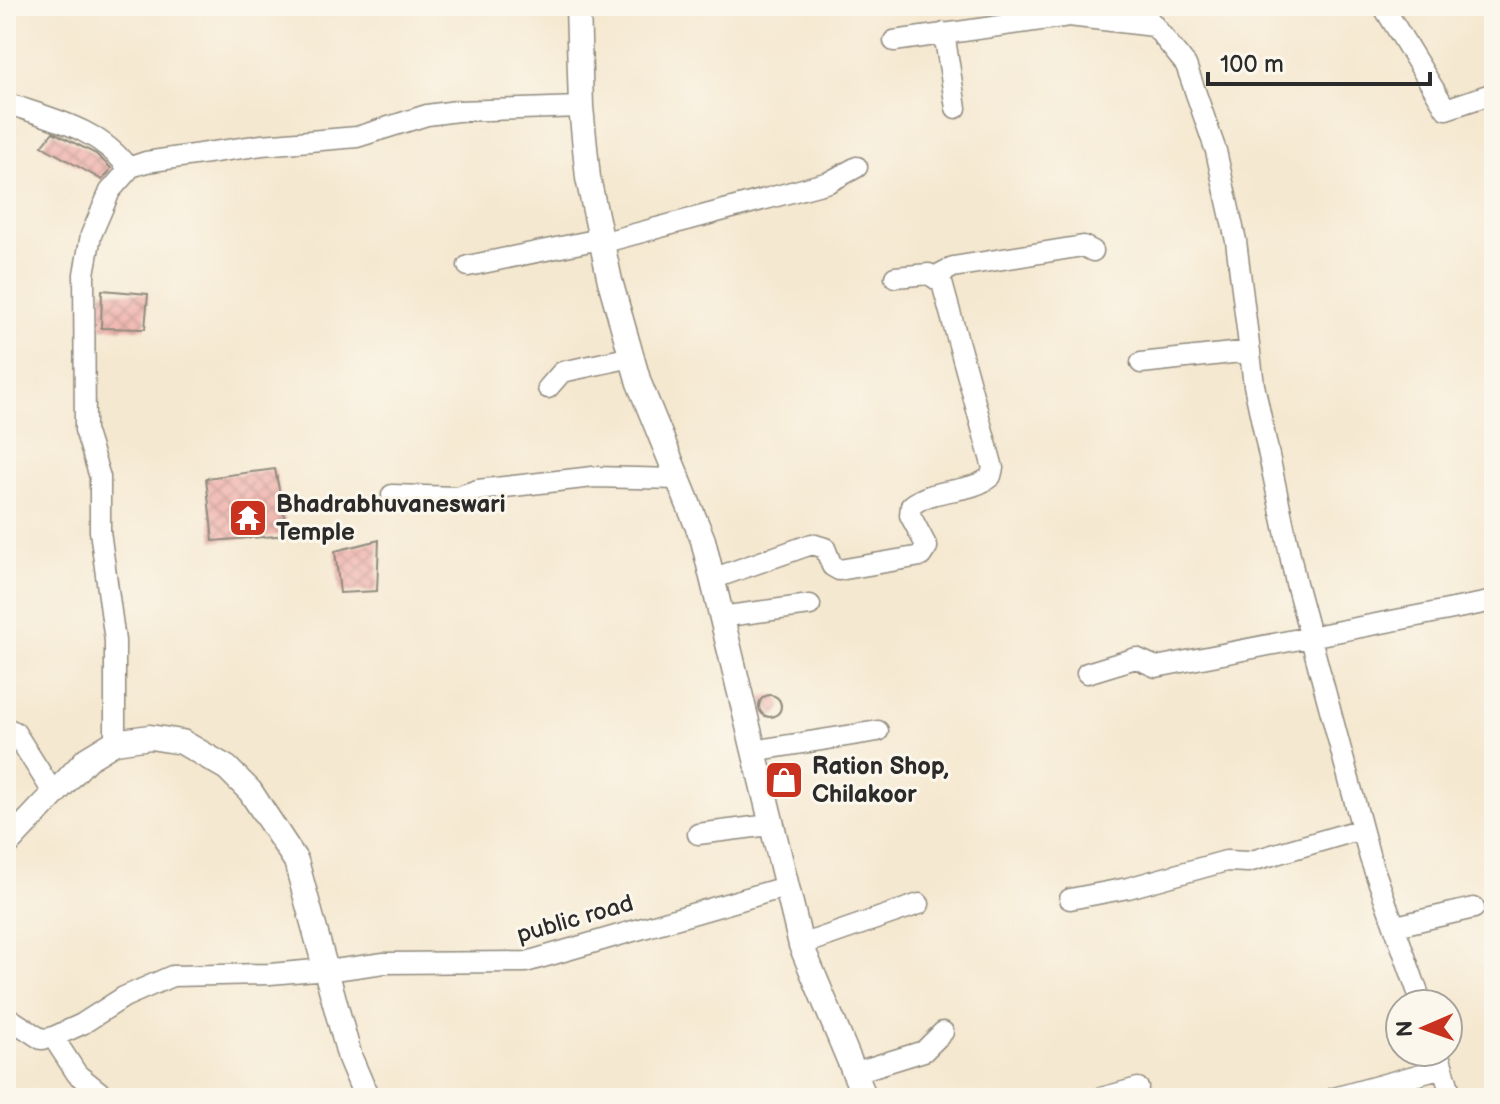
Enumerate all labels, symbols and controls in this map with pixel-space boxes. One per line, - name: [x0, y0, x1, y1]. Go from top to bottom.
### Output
- scale bar: [1208, 36, 1430, 86]
- text: 100 m: [1220, 50, 1284, 79]
- place label: Bhadrabhuvaneswari Temple: [276, 490, 506, 547]
- temple icon: Bhadrabhuvaneswari Temple: [227, 497, 269, 539]
- place label: Ration Shop, Chilakoor: [812, 752, 949, 809]
- shop icon: Ration Shop, Chilakoor: [763, 759, 805, 801]
- street label: public road: [513, 889, 637, 949]
- north arrow: [1384, 988, 1464, 1068]
- text: N: [1392, 1020, 1419, 1037]

